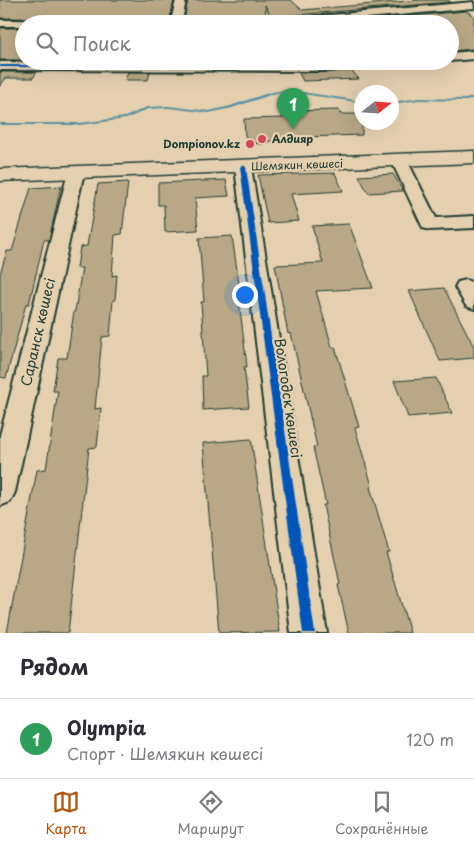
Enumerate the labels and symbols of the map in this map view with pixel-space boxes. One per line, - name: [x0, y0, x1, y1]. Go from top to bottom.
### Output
- north arrow: [354, 85, 399, 130]
- pin: 1: [277, 88, 309, 129]
- place label: Алдияр: [271, 130, 313, 147]
- marker: Алдияр: [256, 133, 268, 145]
- place label: Dompionov.kz: [163, 135, 240, 152]
- marker: Dompionov.kz: [244, 138, 256, 150]
- street label: Шемякин көшесі: [251, 154, 343, 175]
- street label: Саранск көшесі: [15, 276, 60, 388]
- your location: [232, 282, 258, 308]
- street label: Вологодск көшесі: [270, 336, 307, 459]

